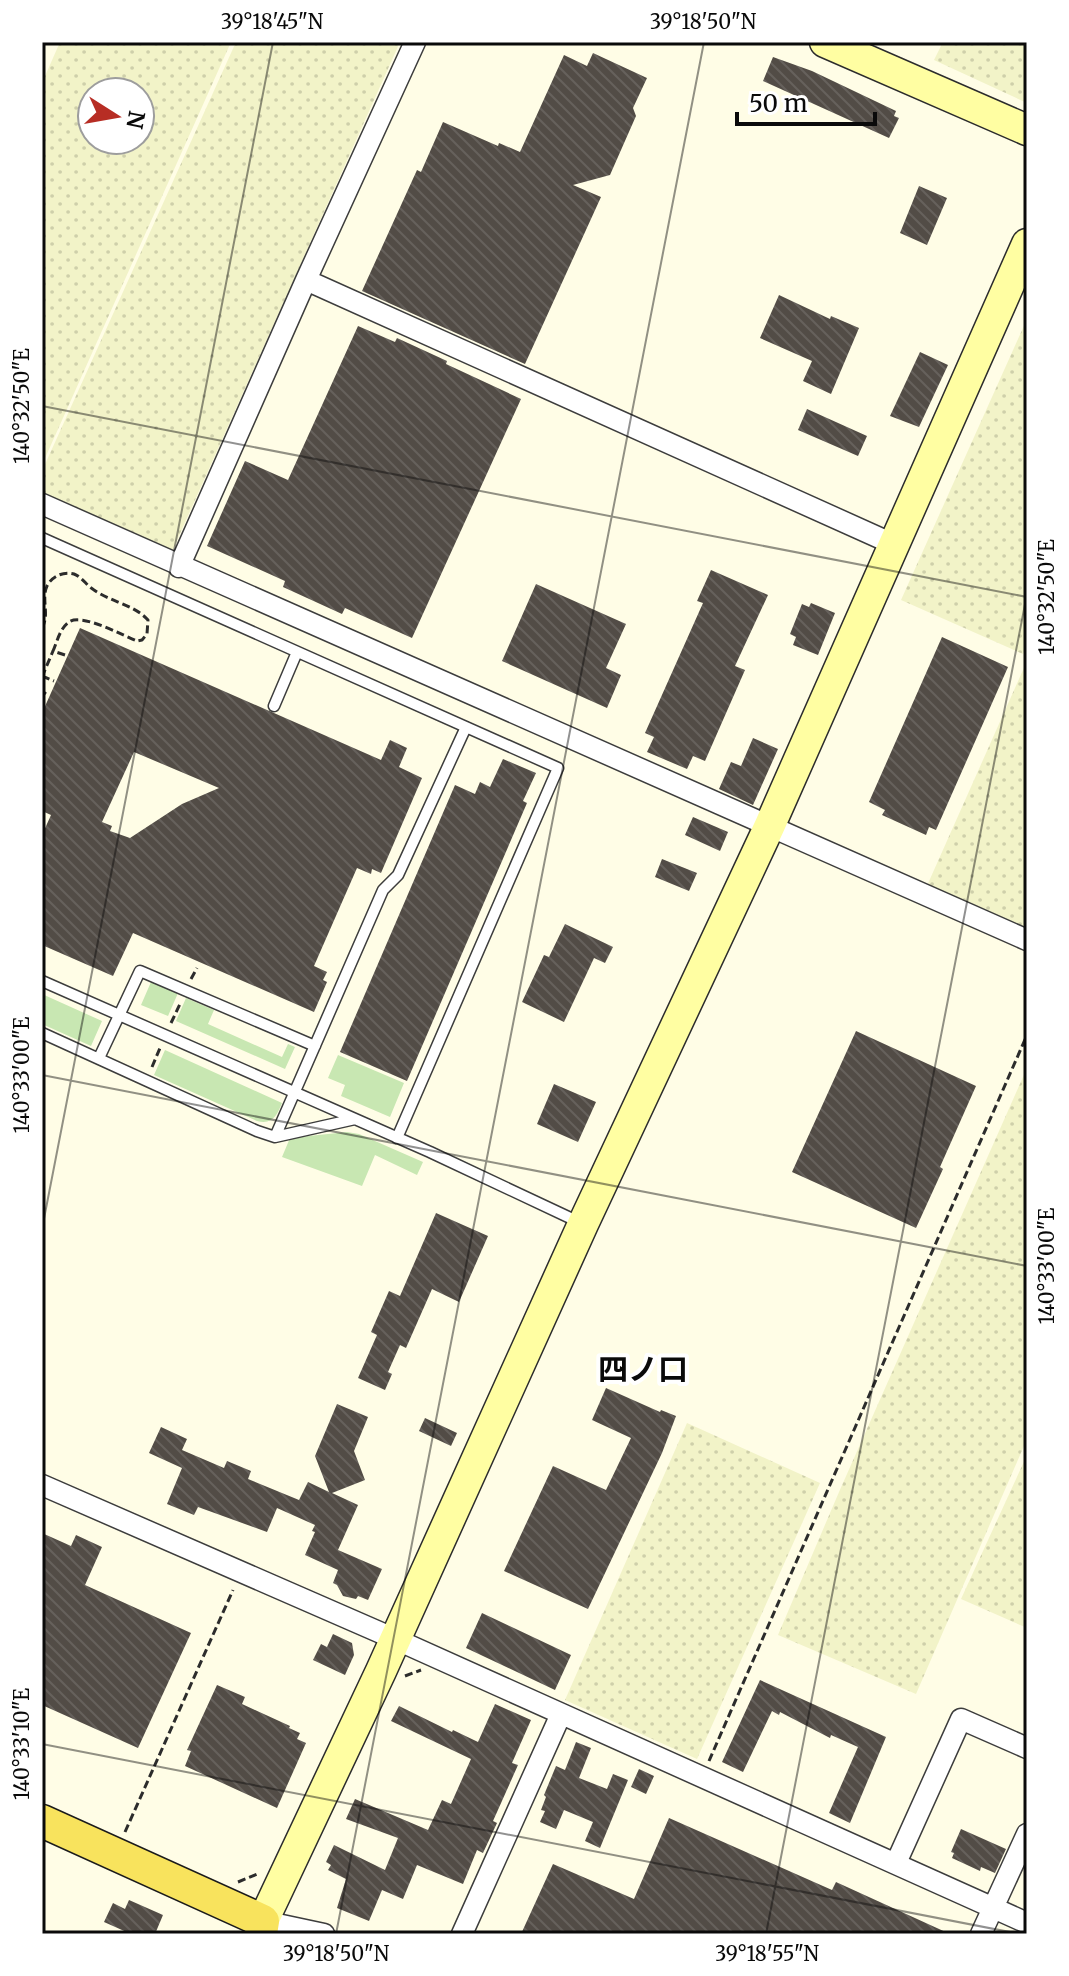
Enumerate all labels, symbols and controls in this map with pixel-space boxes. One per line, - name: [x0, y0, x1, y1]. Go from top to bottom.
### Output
- text: 39°18'45"N: [221, 9, 324, 34]
- text: 39°18'50"N: [650, 9, 757, 34]
- north arrow: [76, 76, 156, 156]
- scale bar: [737, 76, 875, 126]
- text: 50 m: [749, 88, 808, 119]
- text: N: [120, 109, 151, 132]
- text: 140°32'50"E: [9, 348, 34, 464]
- text: 140°32'50"E: [1034, 539, 1059, 655]
- text: 140°33'00"E: [9, 1017, 34, 1133]
- text: 140°33'00"E: [1034, 1208, 1059, 1324]
- district label: 四ノ口: [598, 1350, 688, 1388]
- text: 140°33'10"E: [9, 1688, 34, 1800]
- text: 39°18'50"N: [283, 1941, 390, 1966]
- text: 39°18'55"N: [715, 1941, 820, 1966]

